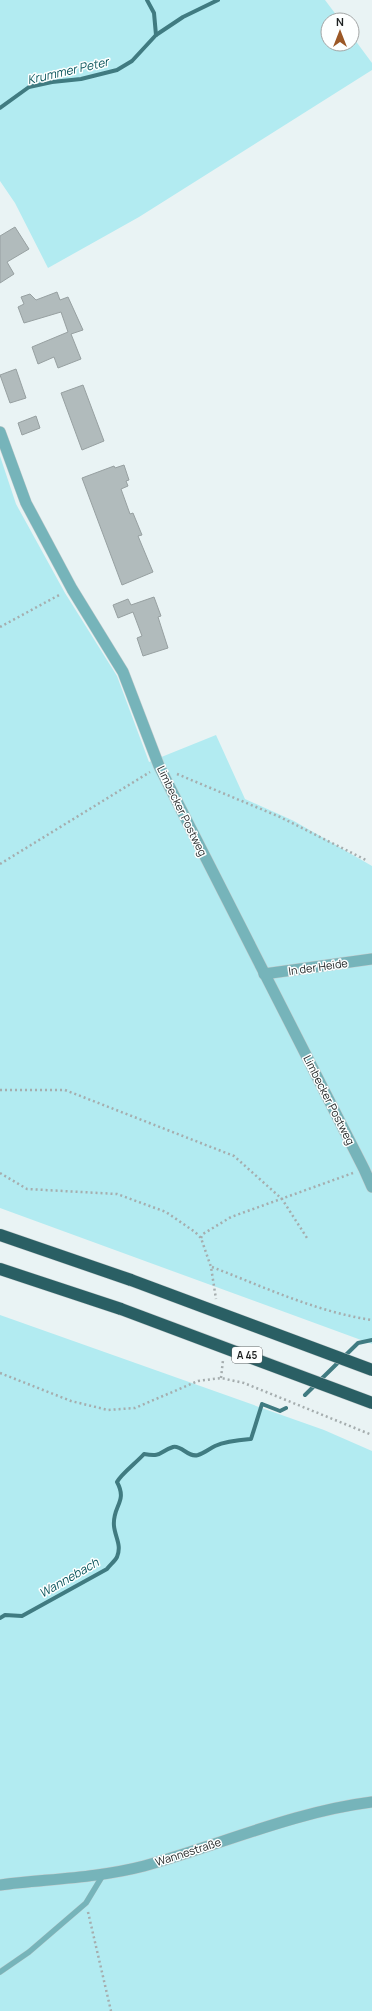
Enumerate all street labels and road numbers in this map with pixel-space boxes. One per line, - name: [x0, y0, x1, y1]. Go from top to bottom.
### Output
- street label: Limbecker Postweg: [154, 763, 211, 859]
- street label: In der Heide: [287, 955, 349, 978]
- street label: Limbecker Postweg: [300, 1052, 359, 1147]
- road number: A 45: [232, 1347, 262, 1363]
- street label: Wannestraße: [153, 1834, 223, 1869]

